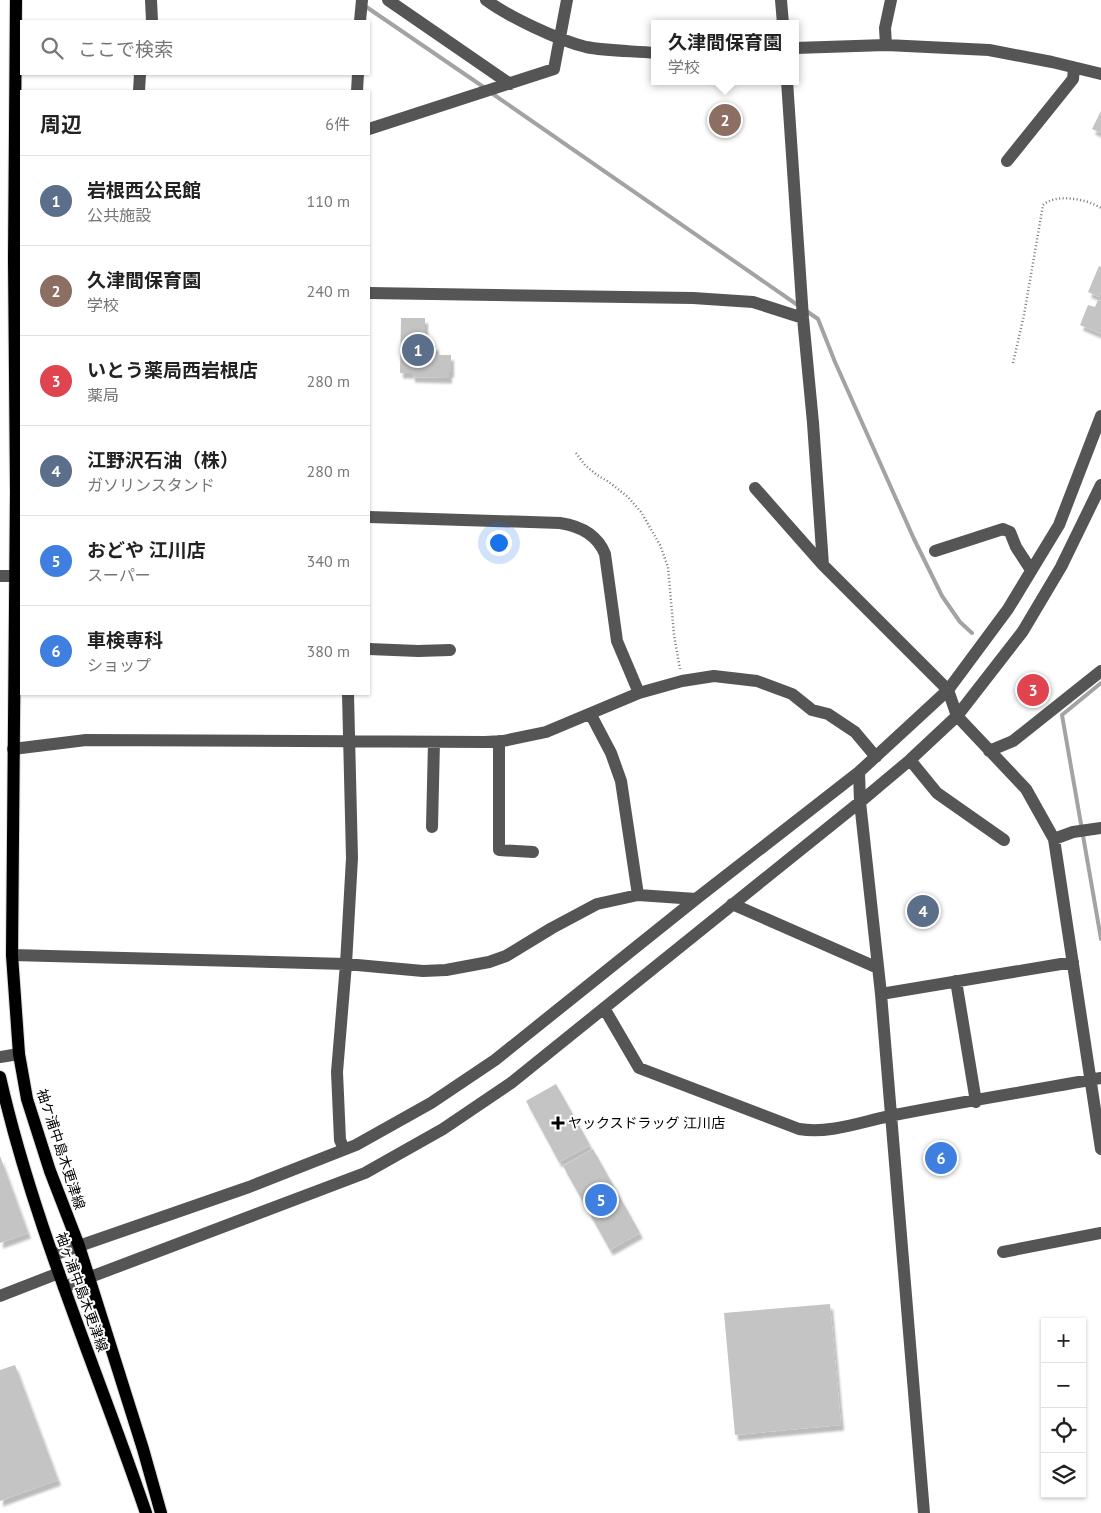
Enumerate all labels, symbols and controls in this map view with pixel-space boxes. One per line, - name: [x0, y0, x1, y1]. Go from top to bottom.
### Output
- search box: [20, 20, 370, 75]
- popup: [651, 20, 799, 85]
- text: 久津間保育園: [668, 30, 782, 54]
- icon: search: [38, 34, 66, 62]
- text: ここで検索: [78, 37, 173, 61]
- text: 学校: [668, 57, 700, 77]
- pin: 2: [709, 101, 741, 139]
- text: 周辺: [40, 111, 82, 138]
- text: 6件: [325, 114, 350, 134]
- text: 岩根西公民館: [87, 178, 201, 202]
- text: 1: [51, 191, 61, 211]
- text: 110 m: [307, 191, 350, 211]
- text: 公共施設: [87, 205, 151, 225]
- text: 久津間保育園: [87, 268, 201, 292]
- text: 2: [51, 281, 61, 301]
- text: 240 m: [307, 281, 350, 301]
- text: 学校: [87, 295, 119, 315]
- pin: 1: [402, 331, 434, 369]
- text: いとう薬局西岩根店: [87, 358, 258, 382]
- text: 3: [51, 371, 61, 391]
- text: 280 m: [307, 371, 350, 391]
- text: 薬局: [87, 385, 119, 405]
- text: 江野沢石油（株）: [87, 448, 239, 472]
- text: 4: [51, 461, 61, 481]
- text: 280 m: [307, 461, 350, 481]
- text: ガソリンスタンド: [87, 475, 215, 495]
- your location: [486, 530, 512, 556]
- text: おどや 江川店: [87, 538, 206, 562]
- text: 5: [51, 551, 61, 571]
- text: 340 m: [307, 551, 350, 571]
- text: スーパー: [87, 565, 151, 585]
- text: 車検専科: [87, 628, 163, 652]
- text: 6: [51, 641, 61, 661]
- text: 380 m: [307, 641, 350, 661]
- text: ショップ: [87, 655, 151, 675]
- pin: 3: [1017, 671, 1049, 709]
- pin: 4: [907, 892, 939, 930]
- street label: 袖ケ浦中島木更津線: [33, 1086, 89, 1212]
- place label: ヤックスドラッグ 江川店: [568, 1114, 725, 1132]
- marker: ヤックスドラッグ 江川店: [552, 1117, 564, 1129]
- pin: 6: [925, 1139, 957, 1177]
- pin: 5: [585, 1181, 617, 1219]
- street label: 袖ヶ浦中島木更津線: [52, 1230, 112, 1354]
- map controls: [1041, 1318, 1086, 1498]
- button: +: [1041, 1318, 1086, 1363]
- button: −: [1041, 1363, 1086, 1408]
- button: locate: [1041, 1408, 1086, 1453]
- button: layers: [1041, 1453, 1086, 1498]

